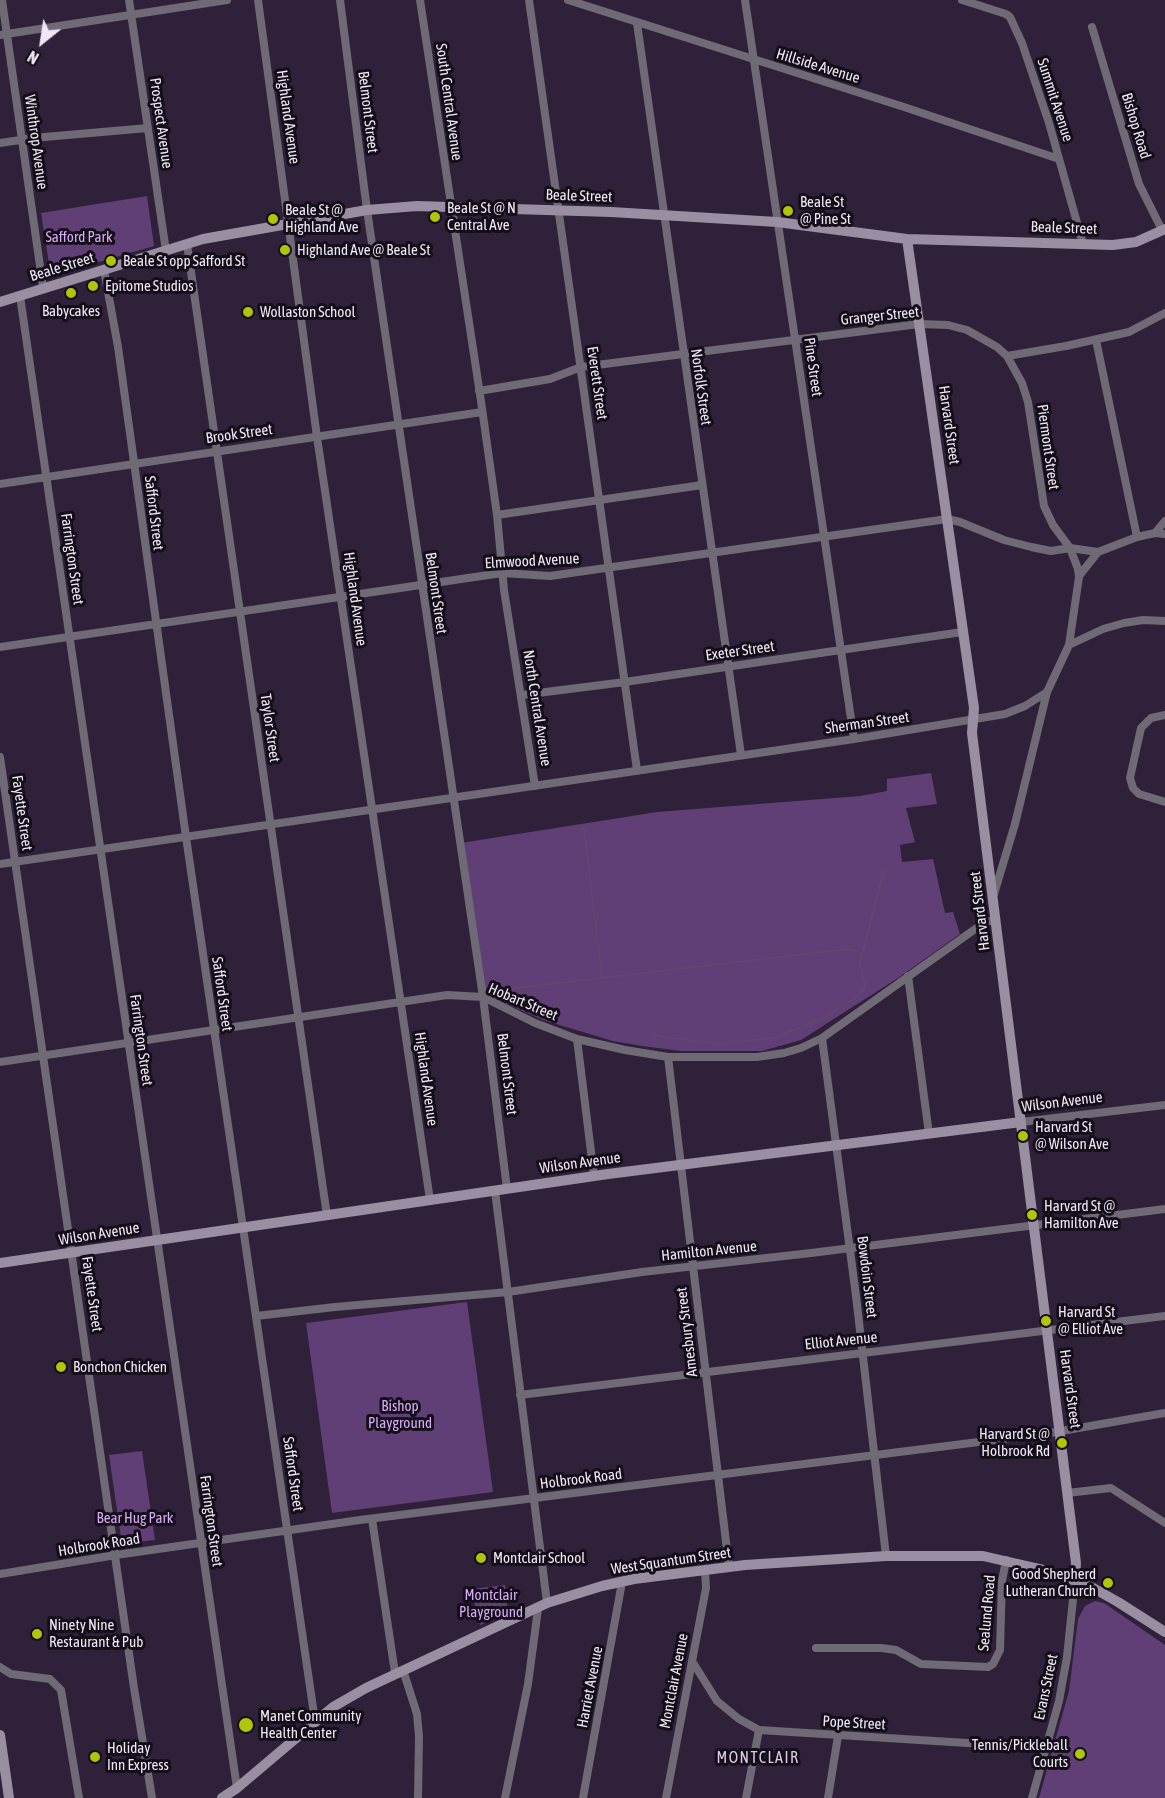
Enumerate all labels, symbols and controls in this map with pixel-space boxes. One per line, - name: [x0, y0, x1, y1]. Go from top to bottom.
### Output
- north arrow: [12, 12, 72, 72]
- street label: South Central Avenue: [432, 42, 466, 162]
- street label: Hillside Avenue: [774, 45, 862, 87]
- text: N: [24, 47, 42, 68]
- street label: Summit Avenue: [1033, 56, 1077, 144]
- street label: Highland Avenue: [272, 69, 304, 165]
- street label: Belmont Street: [354, 70, 382, 154]
- street label: Prospect Avenue: [146, 76, 176, 170]
- street label: Bishop Road: [1117, 91, 1155, 161]
- street label: Winthrop Avenue: [20, 94, 52, 190]
- street label: Beale Street: [545, 186, 613, 206]
- place label: Beale St @ Pine St: [800, 193, 851, 228]
- place label: Beale St @ N Central Ave: [447, 199, 516, 234]
- place label: Beale St @ Highland Ave: [285, 201, 358, 236]
- marker: Beale St @ Pine St: [781, 204, 795, 218]
- marker: Beale St @ N Central Ave: [428, 210, 442, 224]
- marker: Beale St @ Highland Ave: [266, 212, 280, 226]
- street label: Beale Street: [1030, 218, 1098, 238]
- park label: Safford Park: [45, 228, 113, 246]
- place label: Highland Ave @ Beale St: [297, 241, 430, 259]
- marker: Highland Ave @ Beale St: [278, 243, 292, 257]
- street label: Beale Street: [28, 249, 96, 285]
- place label: Beale St opp Safford St: [123, 252, 245, 270]
- marker: Beale St opp Safford St: [104, 254, 118, 268]
- place label: Epitome Studios: [105, 277, 194, 295]
- marker: Epitome Studios: [86, 279, 100, 293]
- marker: Babycakes: [64, 286, 78, 300]
- place label: Babycakes: [42, 302, 100, 320]
- place label: Wollaston School: [260, 303, 355, 321]
- street label: Granger Street: [840, 303, 920, 329]
- marker: Wollaston School: [241, 305, 255, 319]
- street label: Pine Street: [800, 336, 826, 398]
- street label: Everett Street: [583, 345, 611, 421]
- street label: Norfolk Street: [687, 348, 715, 426]
- street label: Harvard Street: [935, 384, 963, 466]
- street label: Piermont Street: [1033, 403, 1063, 491]
- street label: Brook Street: [204, 420, 274, 448]
- street label: Safford Street: [140, 475, 168, 551]
- street label: Farrington Street: [57, 512, 87, 606]
- street label: Elmwood Avenue: [484, 550, 580, 572]
- street label: Highland Avenue: [339, 551, 371, 647]
- street label: Belmont Street: [421, 551, 451, 635]
- street label: Exeter Street: [704, 637, 776, 665]
- street label: North Central Avenue: [519, 649, 555, 767]
- street label: Taylor Street: [256, 693, 284, 763]
- street label: Sherman Street: [824, 708, 910, 738]
- street label: Fayette Street: [8, 774, 36, 852]
- street label: Harvard Street: [966, 870, 994, 952]
- street label: Safford Street: [208, 956, 236, 1032]
- street label: Hobart Street: [486, 979, 560, 1025]
- street label: Farrington Street: [126, 993, 156, 1087]
- street label: Highland Avenue: [410, 1031, 442, 1127]
- street label: Belmont Street: [493, 1032, 521, 1116]
- street label: Wilson Avenue: [1020, 1088, 1104, 1116]
- place label: Harvard St @ Wilson Ave: [1035, 1118, 1109, 1153]
- marker: Harvard St @ Wilson Ave: [1016, 1129, 1030, 1143]
- street label: Wilson Avenue: [538, 1148, 622, 1178]
- place label: Harvard St @ Hamilton Ave: [1044, 1197, 1119, 1232]
- marker: Harvard St @ Hamilton Ave: [1025, 1208, 1039, 1222]
- street label: Wilson Avenue: [57, 1219, 141, 1249]
- street label: Bowdoin Street: [853, 1235, 881, 1319]
- street label: Hamilton Avenue: [660, 1237, 758, 1265]
- street label: Fayette Street: [78, 1255, 106, 1333]
- street label: Amesbury Street: [673, 1286, 701, 1378]
- place label: Harvard St @ Elliot Ave: [1058, 1303, 1123, 1338]
- marker: Harvard St @ Elliot Ave: [1039, 1314, 1053, 1328]
- street label: Elliot Avenue: [804, 1328, 878, 1354]
- street label: Harvard Street: [1056, 1348, 1084, 1430]
- place label: Bonchon Chicken: [73, 1358, 167, 1376]
- marker: Bonchon Chicken: [54, 1360, 68, 1374]
- park label: Bishop Playground: [368, 1397, 432, 1432]
- place label: Harvard St @ Holbrook Rd: [979, 1425, 1050, 1460]
- street label: Safford Street: [279, 1436, 307, 1512]
- marker: Harvard St @ Holbrook Rd: [1055, 1436, 1069, 1450]
- street label: Holbrook Road: [539, 1465, 623, 1493]
- street label: Farrington Street: [196, 1474, 226, 1568]
- park label: Bear Hug Park: [97, 1509, 173, 1527]
- street label: Holbrook Road: [57, 1530, 141, 1560]
- street label: West Squantum Street: [610, 1544, 732, 1578]
- place label: Montclair School: [493, 1549, 585, 1567]
- marker: Montclair School: [474, 1551, 488, 1565]
- place label: Good Shepherd Lutheran Church: [1006, 1565, 1096, 1600]
- street label: Sealund Road: [975, 1574, 999, 1652]
- marker: Good Shepherd Lutheran Church: [1101, 1576, 1115, 1590]
- park label: Montclair Playground: [459, 1586, 523, 1621]
- place label: Ninety Nine Restaurant & Pub: [49, 1616, 143, 1651]
- marker: Ninety Nine Restaurant & Pub: [30, 1627, 44, 1641]
- street label: Montclair Avenue: [656, 1632, 692, 1730]
- street label: Harriet Avenue: [573, 1645, 607, 1729]
- street label: Evans Street: [1030, 1652, 1062, 1722]
- place label: Manet Community Health Center: [260, 1707, 361, 1742]
- street label: Pope Street: [822, 1712, 886, 1734]
- marker: Manet Community Health Center: [237, 1716, 255, 1734]
- place label: Tennis/Pickleball Courts: [972, 1736, 1068, 1771]
- place label: Holiday Inn Express: [107, 1739, 169, 1774]
- marker: Tennis/Pickleball Courts: [1073, 1747, 1087, 1761]
- district label: MONTCLAIR: [716, 1748, 800, 1768]
- marker: Holiday Inn Express: [88, 1750, 102, 1764]

